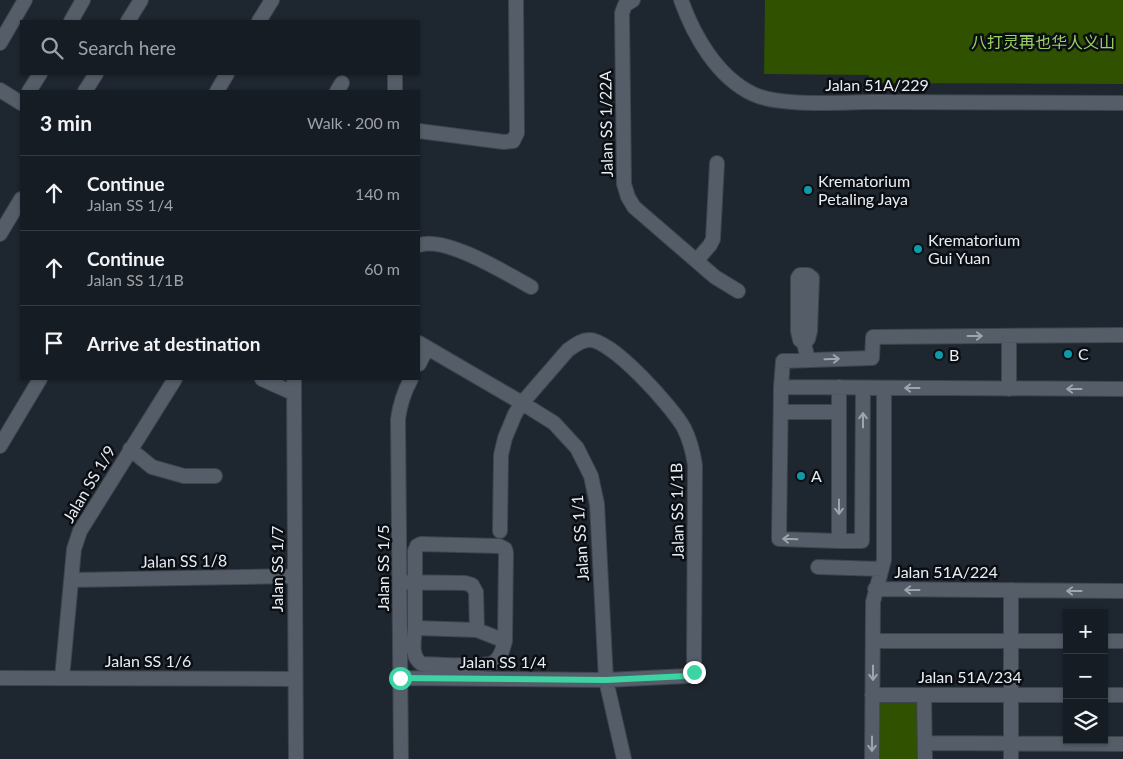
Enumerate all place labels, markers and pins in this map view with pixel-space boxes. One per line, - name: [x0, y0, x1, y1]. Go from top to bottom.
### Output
- place label: Krematorium Petaling Jaya: [818, 171, 910, 208]
- marker: Krematorium Petaling Jaya: [802, 184, 814, 196]
- place label: Krematorium Gui Yuan: [928, 230, 1020, 267]
- marker: Krematorium Gui Yuan: [912, 243, 924, 255]
- place label: C: [1078, 344, 1089, 363]
- place label: B: [949, 345, 959, 364]
- marker: C: [1062, 348, 1074, 360]
- marker: B: [933, 349, 945, 361]
- place label: A: [811, 466, 822, 485]
- marker: A: [795, 470, 807, 482]

